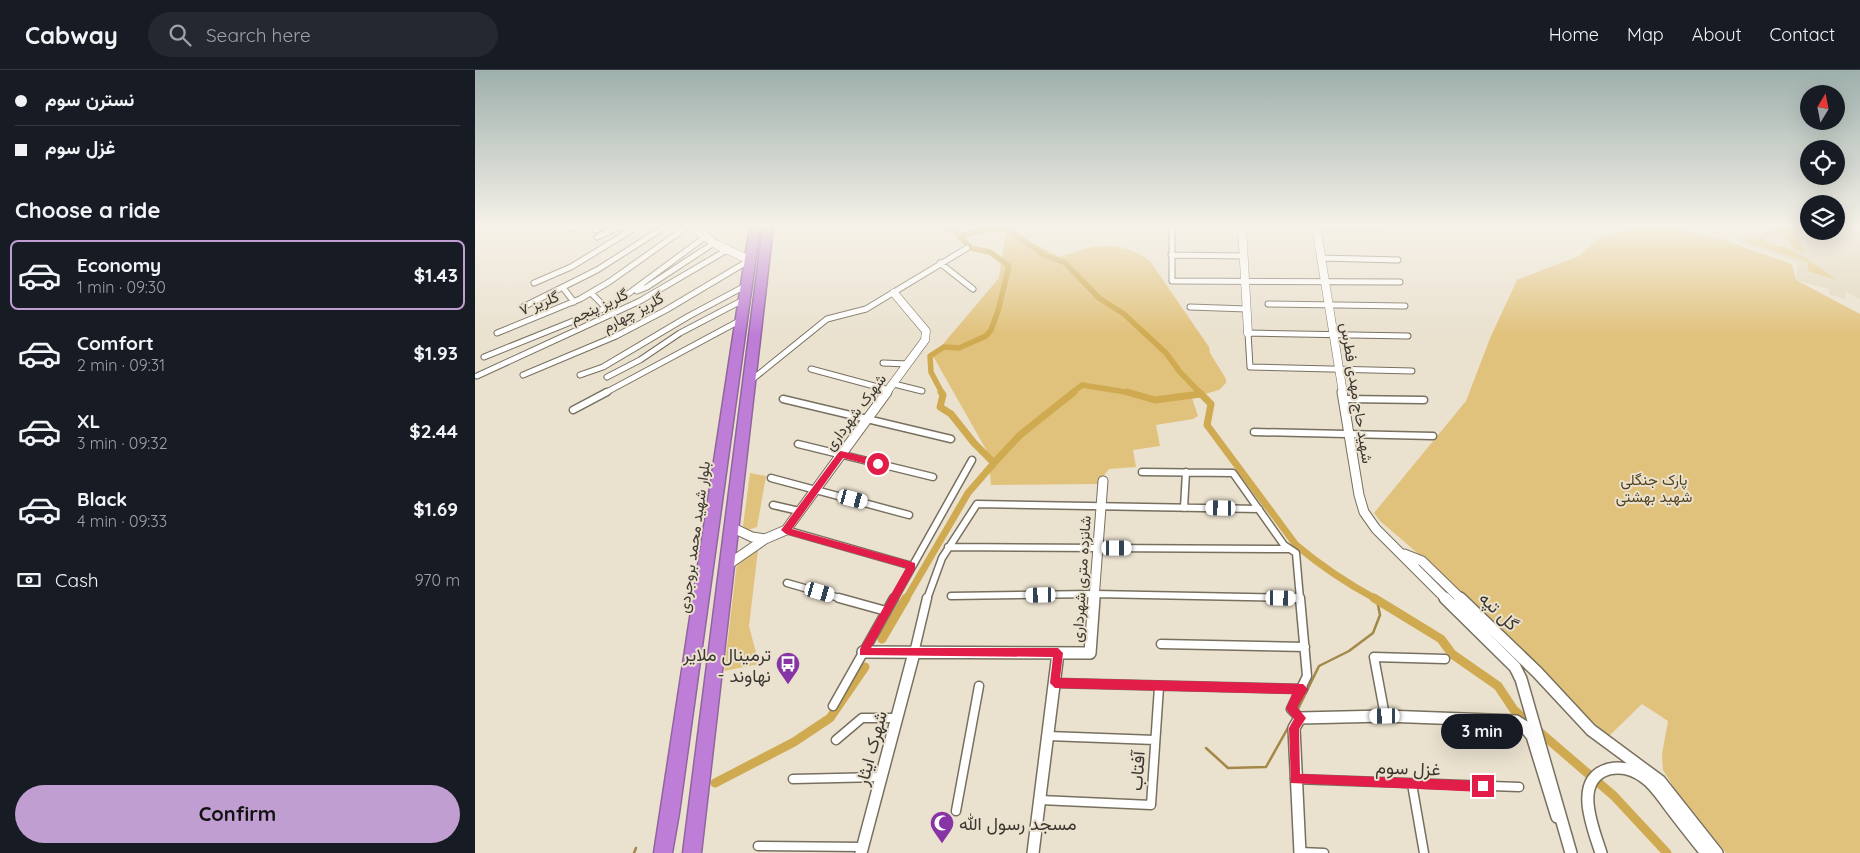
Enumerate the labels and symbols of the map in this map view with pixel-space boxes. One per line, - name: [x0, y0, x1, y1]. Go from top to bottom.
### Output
- north arrow: [1800, 85, 1845, 130]
- street label: گلریز پنجم: [567, 284, 632, 329]
- street label: گلریز ۷: [516, 286, 562, 320]
- street label: گلریز چهارم: [599, 288, 668, 337]
- street label: شهید حاج مهدی فطرس: [1335, 321, 1378, 465]
- street label: شهرک شهرداری: [820, 370, 891, 455]
- route start: [867, 453, 889, 475]
- street label: بلوار شهید محمد بروجردی: [674, 460, 715, 614]
- park label: پارک جنگلی شهید بهشتی: [1616, 470, 1692, 507]
- car: [836, 488, 869, 510]
- car: [1205, 500, 1236, 516]
- street label: شانزده متری شهرداری: [1067, 515, 1096, 643]
- car: [1102, 541, 1132, 556]
- car: [803, 581, 836, 603]
- car: [1025, 587, 1056, 603]
- street label: گل تپه: [1474, 587, 1524, 636]
- car: [1265, 590, 1296, 606]
- place label: ترمینال ملایر - نهاوند: [682, 643, 771, 687]
- bus stop icon: ترمینال ملایر - نهاوند: [775, 651, 801, 685]
- street label: شهرک ایثار: [850, 708, 892, 789]
- car: [1369, 708, 1400, 724]
- callout: 3 min: [1442, 714, 1524, 748]
- street label: آفتاب: [1124, 749, 1150, 792]
- street label: غزل سوم: [1375, 755, 1441, 782]
- route end: [1472, 775, 1494, 797]
- mosque icon: مسجد رسول الله: [929, 810, 955, 844]
- place label: مسجد رسول الله: [959, 812, 1077, 835]

